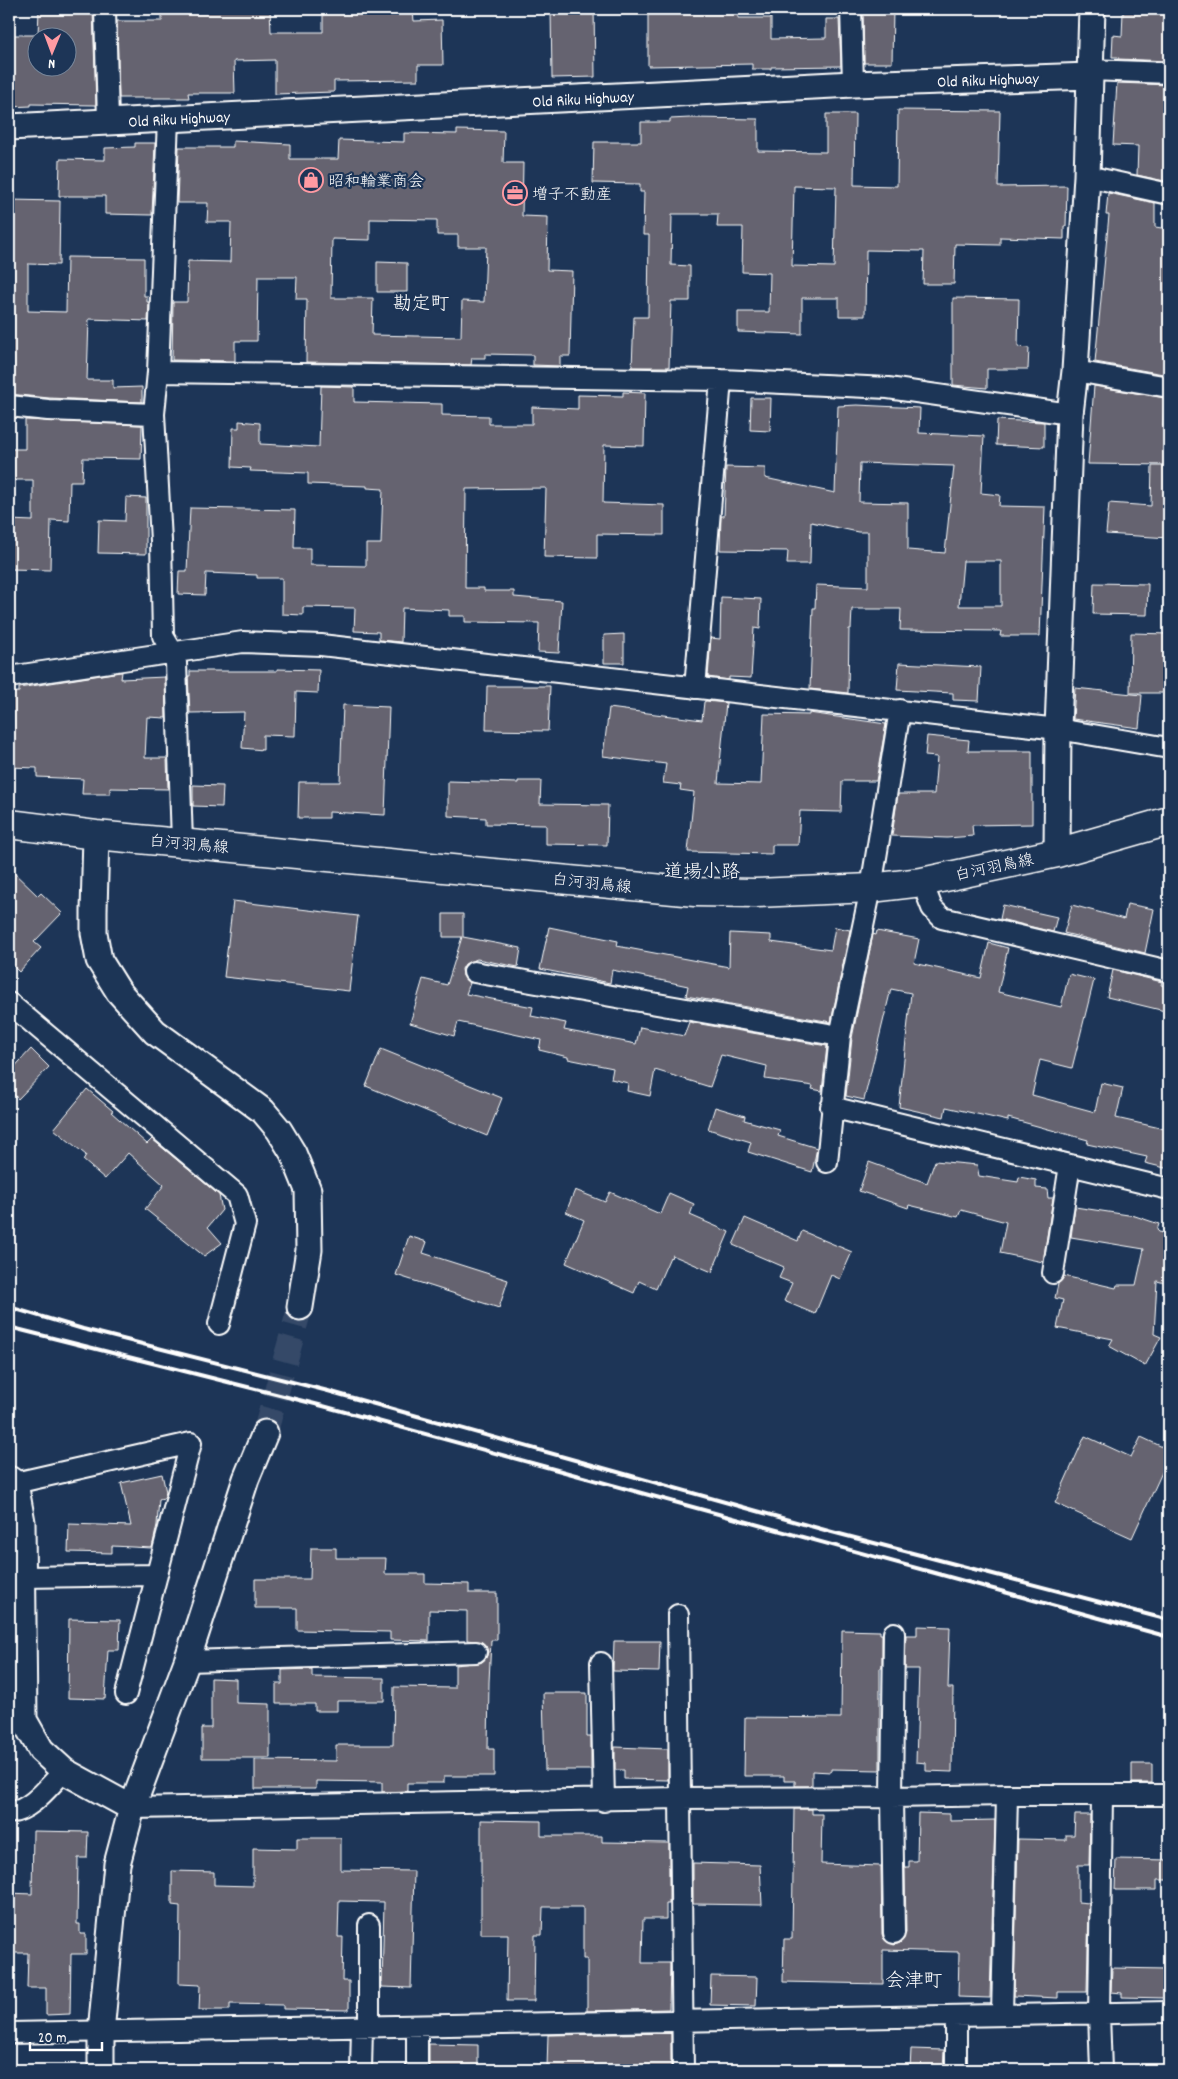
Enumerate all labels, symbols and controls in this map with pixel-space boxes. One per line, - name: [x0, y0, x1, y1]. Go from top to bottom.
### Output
- north arrow: [28, 28, 78, 78]
- text: N: [48, 53, 55, 73]
- street label: Old Riku Highway: [937, 68, 1040, 95]
- street label: Old Riku Highway: [532, 86, 635, 115]
- street label: Old Riku Highway: [128, 106, 231, 135]
- shop icon: 昭和輪業商会: [298, 167, 324, 193]
- place label: 昭和輪業商会: [328, 171, 424, 194]
- office icon: 増子不動産: [502, 180, 528, 206]
- place label: 増子不動産: [532, 184, 612, 207]
- district label: 勘定町: [392, 292, 450, 319]
- street label: 白河羽鳥線: [148, 831, 230, 860]
- street label: 白河羽鳥線: [953, 849, 1036, 888]
- district label: 道場小路: [664, 860, 740, 887]
- street label: 白河羽鳥線: [551, 869, 633, 900]
- district label: 会津町: [885, 1969, 943, 1996]
- scale bar: [30, 2019, 102, 2051]
- text: 20 m: [38, 2028, 66, 2050]

